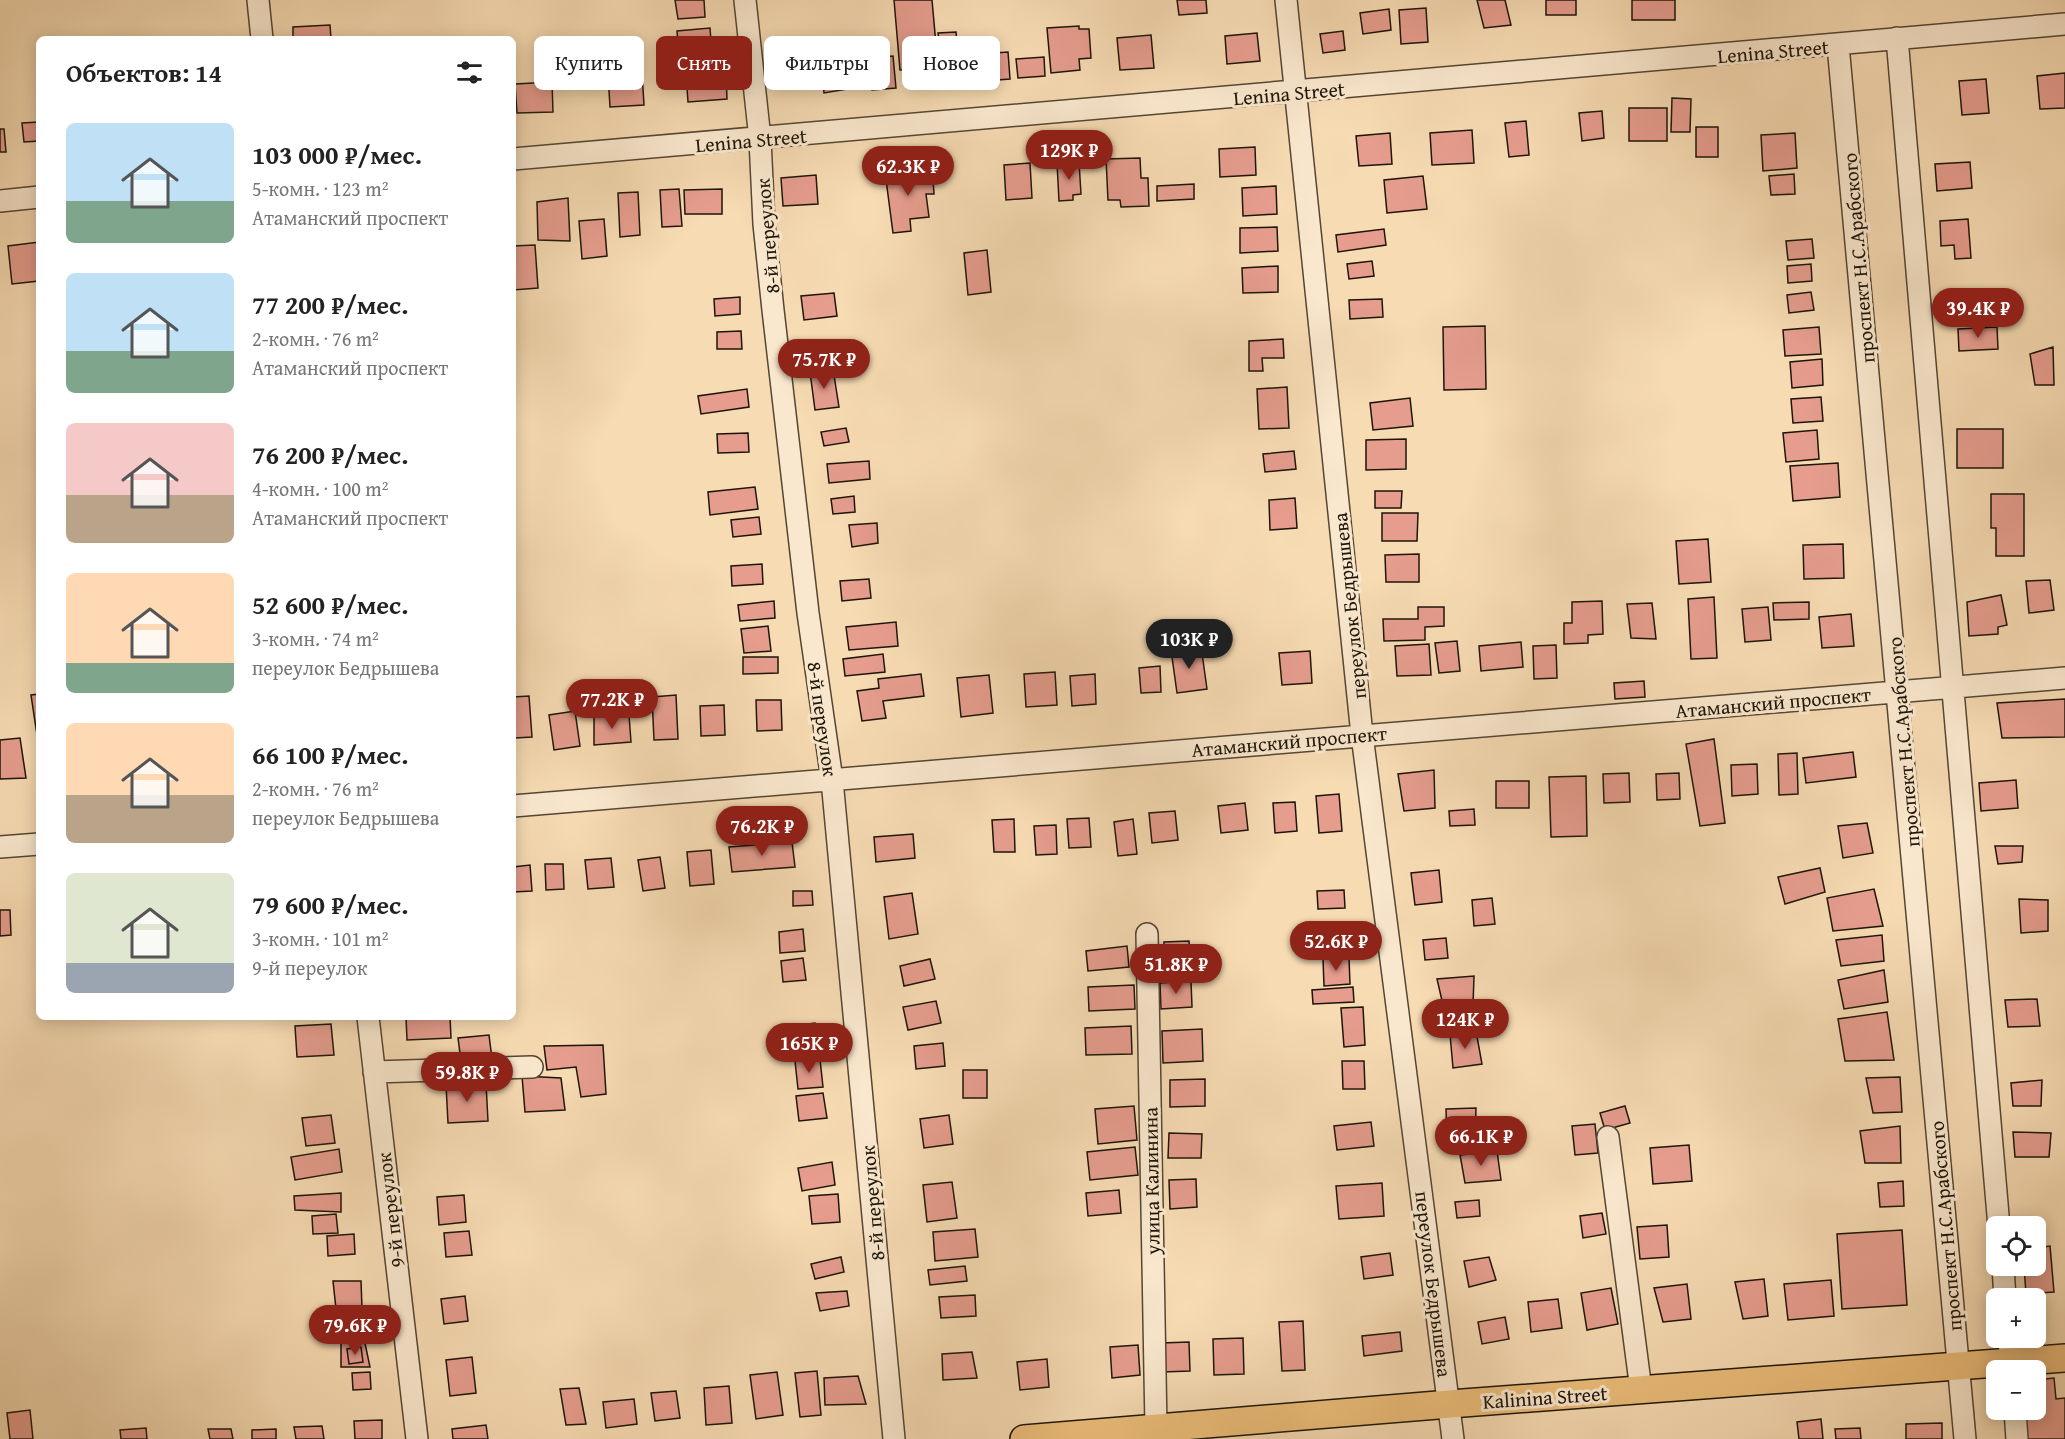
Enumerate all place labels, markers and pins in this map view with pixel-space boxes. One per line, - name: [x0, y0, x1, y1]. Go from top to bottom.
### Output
- pin: 129K ₽: [1020, 130, 1118, 181]
- pin: 62.3K ₽: [853, 146, 963, 197]
- pin: 39.4K ₽: [1923, 288, 2033, 339]
- pin: 75.7K ₽: [769, 339, 879, 390]
- pin: 103K ₽: [1140, 619, 1238, 670]
- pin: 77.2K ₽: [557, 679, 667, 730]
- pin: 76.2K ₽: [707, 806, 817, 857]
- pin: 52.6K ₽: [1281, 921, 1391, 972]
- pin: 51.8K ₽: [1121, 944, 1231, 995]
- pin: 124K ₽: [1416, 999, 1514, 1050]
- pin: 165K ₽: [760, 1023, 858, 1074]
- pin: 59.8K ₽: [412, 1052, 522, 1103]
- pin: 66.1K ₽: [1426, 1116, 1536, 1167]
- pin: 79.6K ₽: [300, 1305, 410, 1356]

